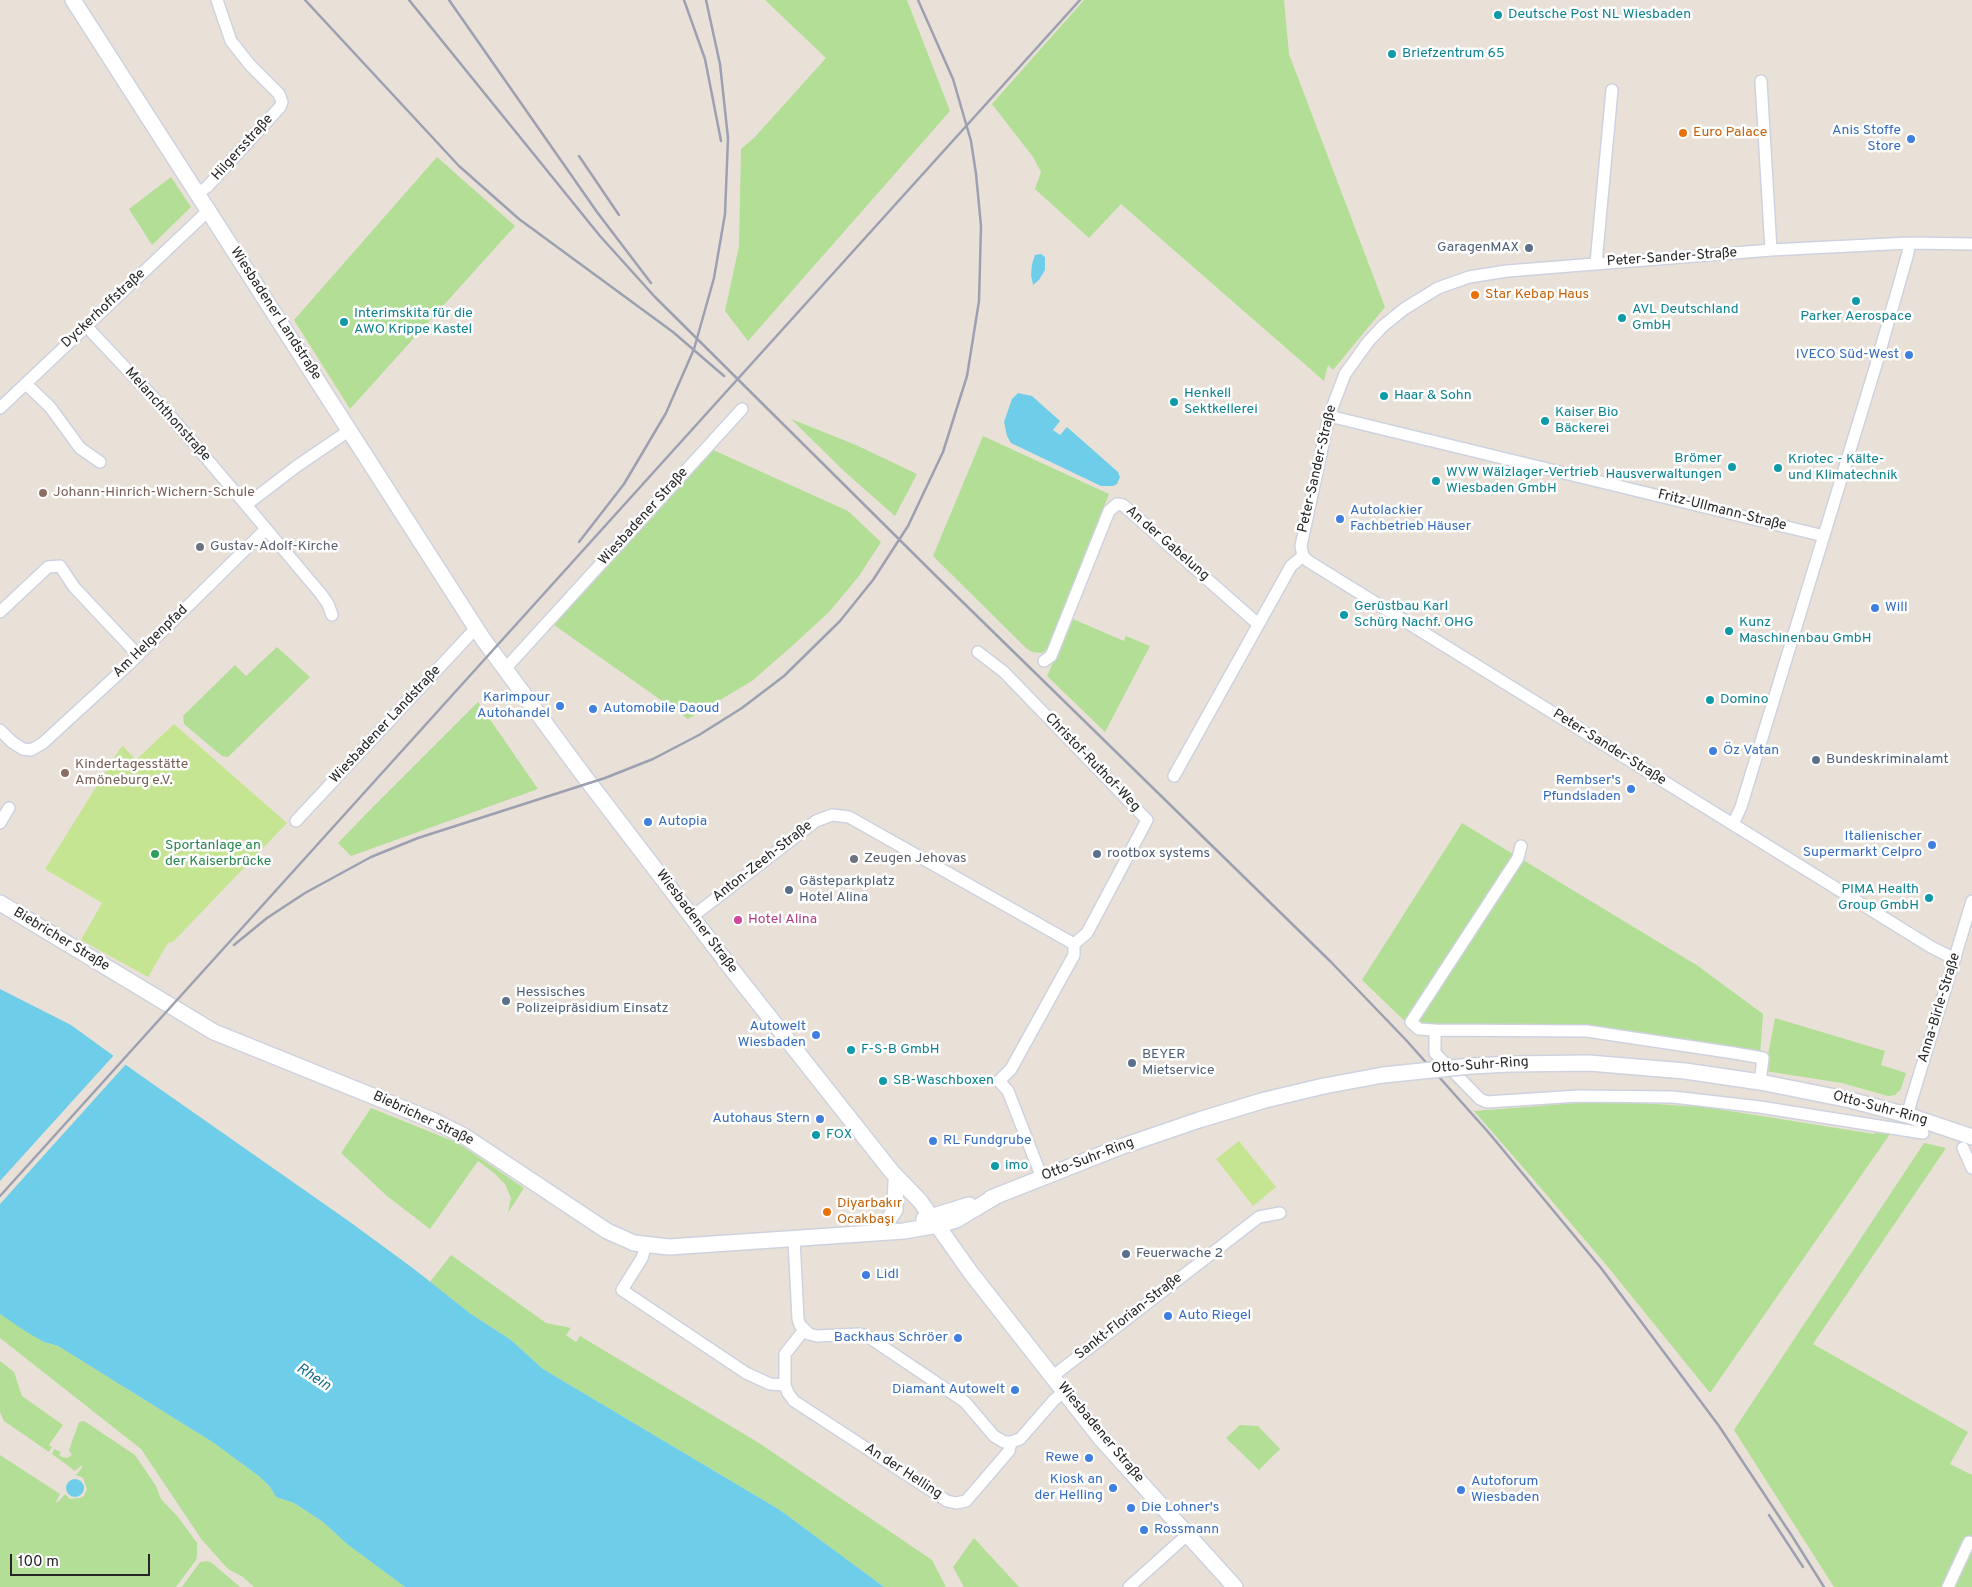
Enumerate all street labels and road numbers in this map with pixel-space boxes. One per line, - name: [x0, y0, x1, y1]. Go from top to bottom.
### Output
- street label: Hilgersstraße: [209, 111, 277, 185]
- street label: Wiesbadener Landstraße: [226, 244, 324, 384]
- street label: Peter-Sander-Straße: [1606, 245, 1738, 271]
- street label: Dyckerhoffstraße: [59, 266, 149, 352]
- street label: Melanchthonstraße: [120, 365, 214, 465]
- street label: Peter-Sander-Straße: [1295, 404, 1341, 534]
- street label: Wiesbadener Straße: [596, 465, 692, 569]
- street label: Fritz-Ullmann-Straße: [1656, 487, 1788, 535]
- street label: An der Gabelung: [1122, 503, 1212, 585]
- street label: Am Helgenpfad: [110, 602, 192, 682]
- street label: Wiesbadener Landstraße: [327, 663, 445, 787]
- street label: Peter-Sander-Straße: [1549, 706, 1669, 790]
- street label: Christof-Ruthof-Weg: [1041, 710, 1143, 816]
- street label: Anton-Zeeh-Straße: [710, 818, 816, 906]
- street label: Wiesbadener Straße: [651, 867, 741, 977]
- street label: Biebricher Straße: [10, 905, 112, 975]
- street label: Anna-Birle-Straße: [1915, 951, 1965, 1065]
- street label: Otto-Suhr-Ring: [1431, 1054, 1529, 1078]
- street label: Biebricher Straße: [370, 1088, 476, 1150]
- street label: Otto-Suhr-Ring: [1831, 1088, 1929, 1130]
- street label: Otto-Suhr-Ring: [1039, 1135, 1137, 1185]
- street label: Sankt-Florian-Straße: [1072, 1270, 1186, 1364]
- street label: Wiesbadener Straße: [1053, 1379, 1147, 1487]
- street label: An der Helling: [861, 1441, 945, 1503]

